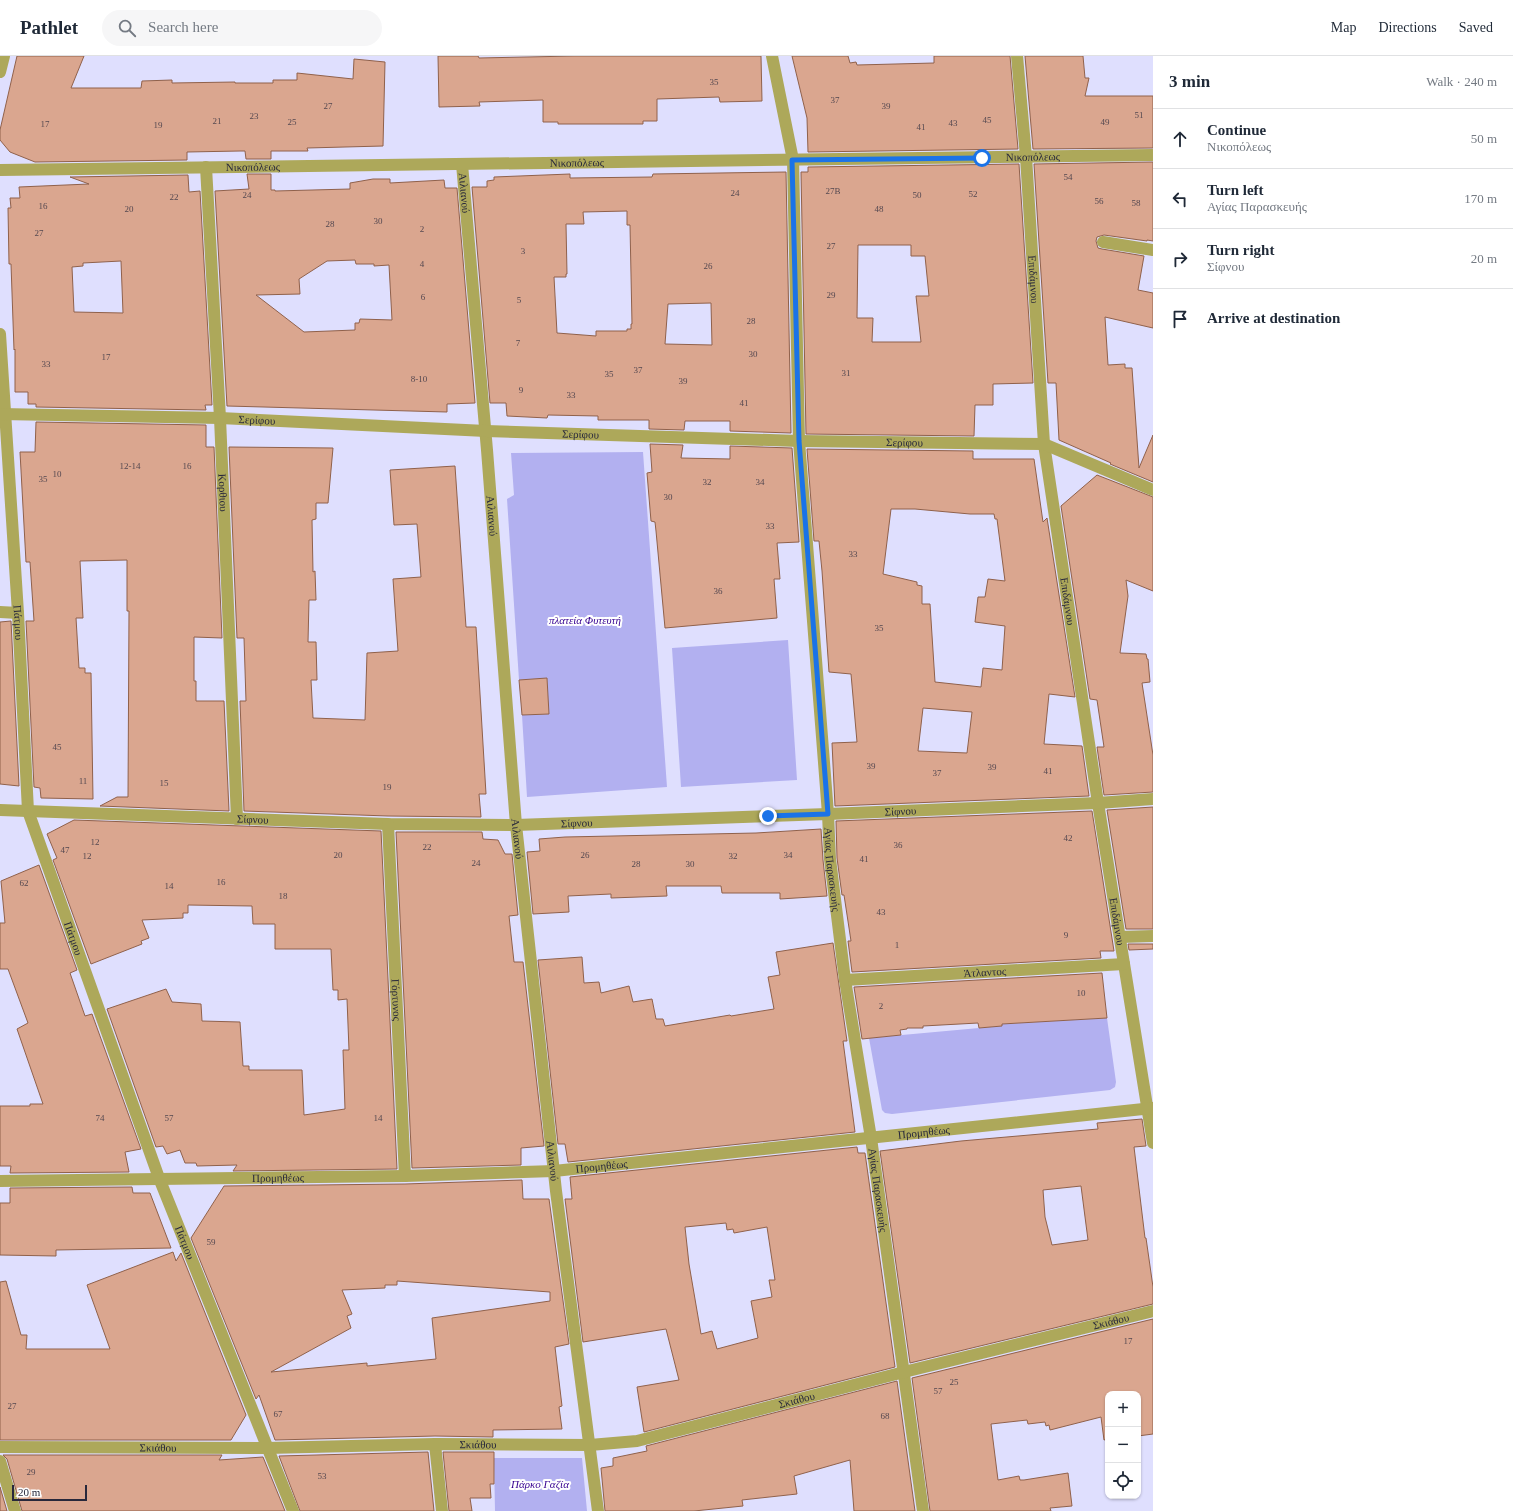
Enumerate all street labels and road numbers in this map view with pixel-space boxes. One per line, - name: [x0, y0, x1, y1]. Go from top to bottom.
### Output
- street label: Νικοπόλεως: [1006, 150, 1061, 163]
- street label: Νικοπόλεως: [550, 156, 605, 169]
- street label: Νικοπόλεως: [226, 160, 281, 173]
- street label: Αιλιανού: [457, 172, 472, 214]
- street label: Επιδάμνου: [1026, 255, 1041, 304]
- street label: Σερίφου: [238, 413, 276, 427]
- street label: Σερίφου: [562, 427, 600, 441]
- street label: Σερίφου: [886, 436, 924, 449]
- street label: Κορθιου: [216, 473, 230, 512]
- street label: Αιλιανού: [485, 495, 500, 537]
- street label: Επιδάμνου: [1058, 577, 1077, 626]
- street label: Πάτμου: [11, 605, 25, 641]
- street label: Σίφνου: [884, 804, 917, 818]
- street label: Σίφνου: [237, 813, 269, 826]
- street label: Σίφνου: [561, 816, 593, 829]
- street label: Αιλιανού: [510, 818, 526, 860]
- street label: Αγίας Παρασκευής: [823, 827, 843, 913]
- street label: Επιδάμνου: [1107, 897, 1127, 947]
- street label: Πάτμου: [62, 920, 85, 957]
- street label: Άτλαντος: [963, 965, 1007, 979]
- street label: Γόρτυνος: [389, 978, 404, 1022]
- street label: Προμηθέως: [897, 1123, 951, 1141]
- street label: Αιλιανού: [545, 1140, 561, 1182]
- street label: Αγίας Παρασκευής: [866, 1147, 890, 1233]
- street label: Προμηθέως: [575, 1157, 629, 1175]
- street label: Προμηθέως: [252, 1171, 305, 1184]
- street label: Πάτμου: [173, 1224, 197, 1261]
- street label: Σκιάθου: [1092, 1311, 1131, 1332]
- street label: Σκιάθου: [777, 1389, 816, 1410]
- street label: Σκιάθου: [459, 1438, 497, 1450]
- street label: Σκιάθου: [140, 1442, 177, 1454]

